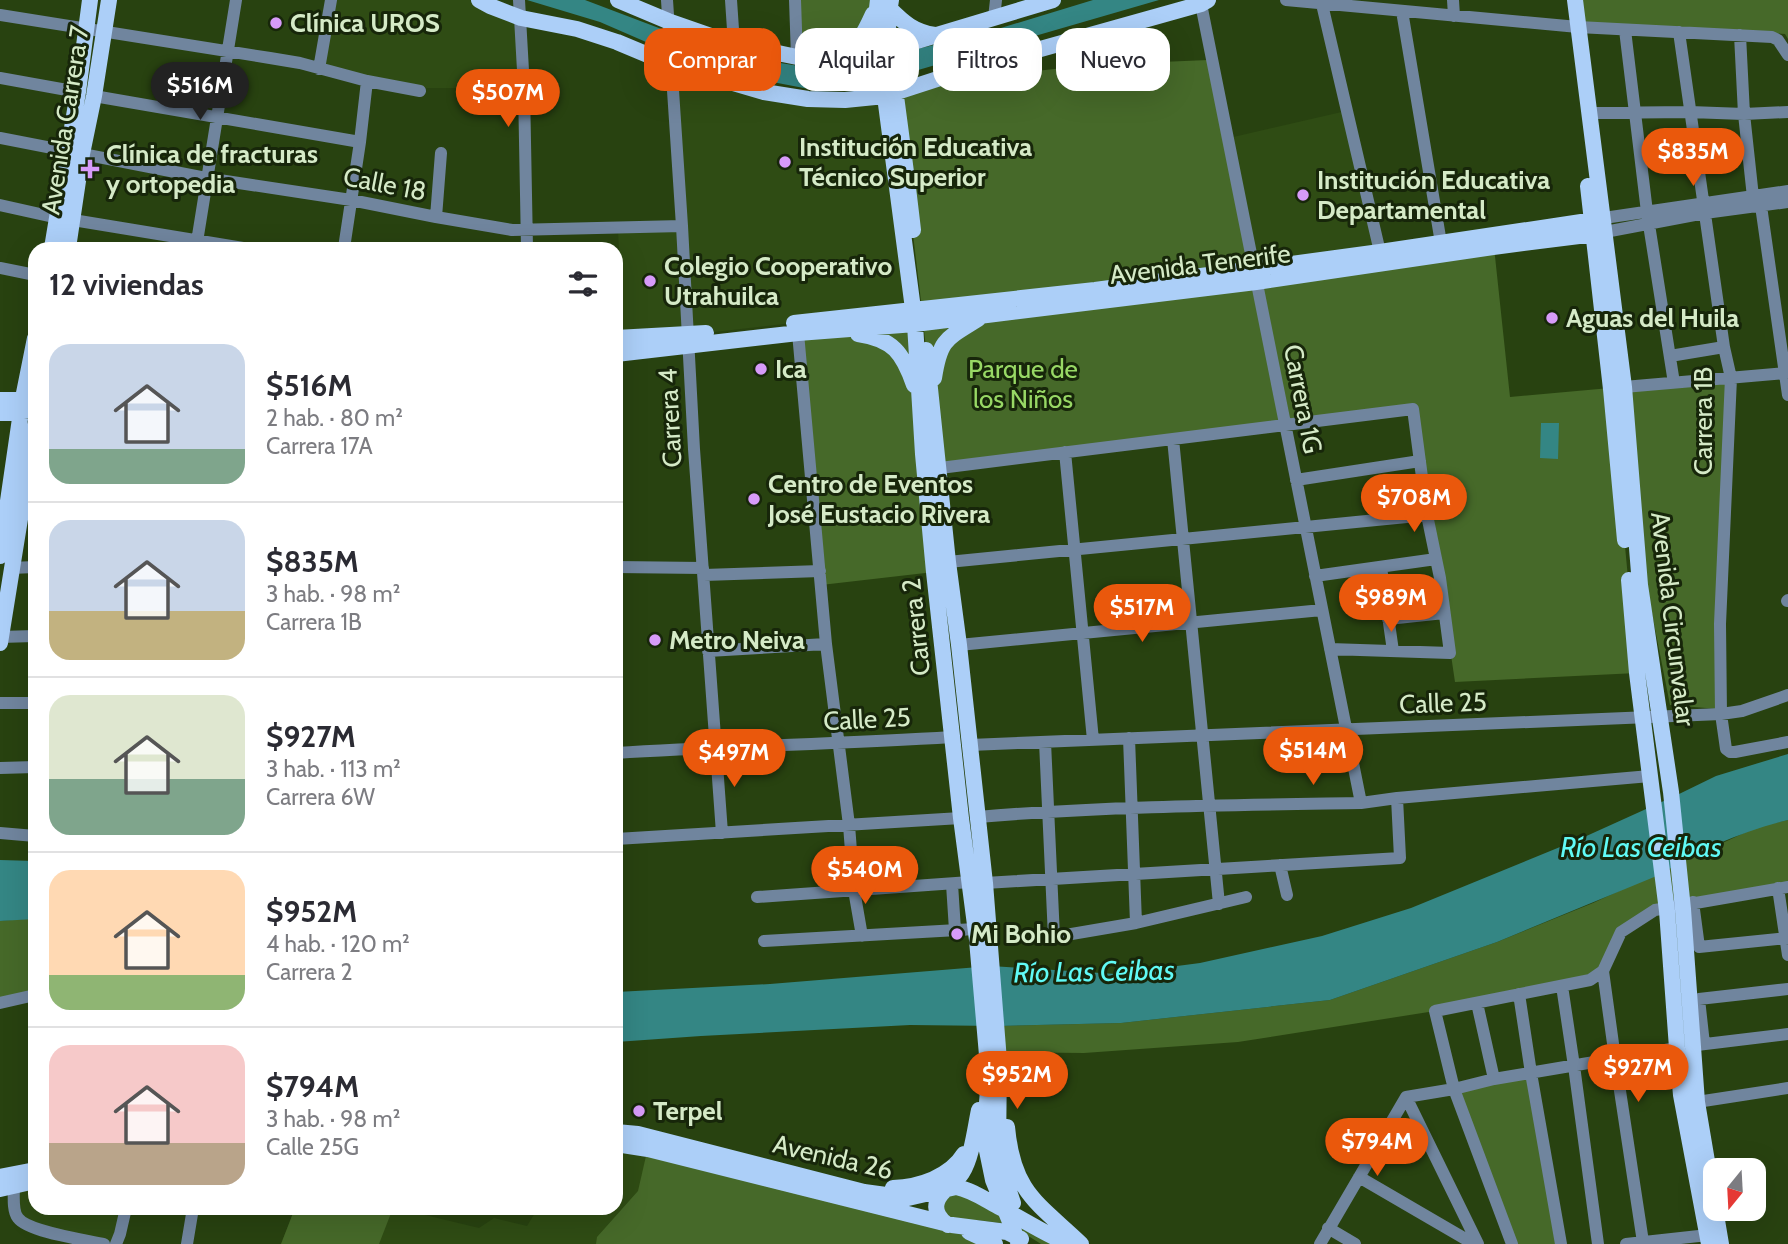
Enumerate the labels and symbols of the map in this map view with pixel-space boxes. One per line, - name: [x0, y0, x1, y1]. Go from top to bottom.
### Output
- place label: Clínica UROS: [290, 7, 440, 39]
- marker: Clínica UROS: [268, 15, 284, 31]
- street label: Avenida Carrera 7: [34, 23, 96, 217]
- pin: $516M: [151, 62, 249, 122]
- pin: $507M: [459, 69, 557, 129]
- pin: $835M: [1644, 128, 1742, 188]
- place label: Institución Educativa Técnico Superior: [799, 131, 1032, 193]
- place label: Clínica de fracturas y ortopedia: [106, 138, 318, 200]
- marker: Institución Educativa Técnico Superior: [777, 154, 793, 170]
- marker: Clínica de fracturas y ortopedia: [80, 159, 100, 179]
- street label: Calle 18: [341, 160, 429, 208]
- place label: Institución Educativa Departamental: [1317, 164, 1550, 226]
- marker: Institución Educativa Departamental: [1295, 187, 1311, 203]
- street label: Avenida Tenerife: [1108, 237, 1292, 291]
- place label: Colegio Cooperativo Utrahuilca: [664, 250, 893, 312]
- marker: Colegio Cooperativo Utrahuilca: [642, 273, 658, 289]
- place label: Aguas del Huila: [1566, 302, 1739, 334]
- marker: Aguas del Huila: [1544, 310, 1560, 326]
- street label: Carrera 1G: [1277, 342, 1329, 456]
- place label: Ica: [775, 353, 807, 385]
- park label: Parque de los Niños: [968, 353, 1078, 415]
- marker: Ica: [753, 361, 769, 377]
- street label: Carrera 1B: [1687, 367, 1719, 475]
- street label: Carrera 4: [651, 368, 689, 468]
- place label: Centro de Eventos José Eustacio Rivera: [767, 468, 990, 530]
- pin: $708M: [1365, 475, 1463, 534]
- marker: Centro de Eventos José Eustacio Rivera: [746, 491, 762, 507]
- street label: Avenida Circunvalar: [1644, 510, 1702, 729]
- pin: $989M: [1342, 574, 1440, 634]
- street label: Carrera 2: [895, 577, 937, 677]
- pin: $517M: [1093, 584, 1191, 644]
- place label: Metro Neiva: [669, 624, 805, 656]
- marker: Metro Neiva: [647, 632, 663, 648]
- street label: Calle 25: [1399, 685, 1487, 721]
- street label: Calle 25: [822, 701, 912, 737]
- pin: $514M: [1264, 728, 1362, 787]
- pin: $497M: [685, 730, 783, 789]
- water label: Río Las Ceibas: [1560, 830, 1722, 864]
- pin: $540M: [816, 846, 914, 906]
- place label: Mi Bohio: [971, 918, 1071, 950]
- marker: Mi Bohio: [949, 926, 965, 942]
- water label: Río Las Ceibas: [1013, 953, 1175, 989]
- pin: $927M: [1589, 1044, 1687, 1104]
- pin: $952M: [968, 1052, 1066, 1111]
- place label: Terpel: [653, 1095, 723, 1127]
- marker: Terpel: [631, 1103, 647, 1119]
- pin: $794M: [1328, 1118, 1426, 1178]
- street label: Avenida 26: [770, 1128, 896, 1186]
- north arrow: [1703, 1158, 1766, 1222]

